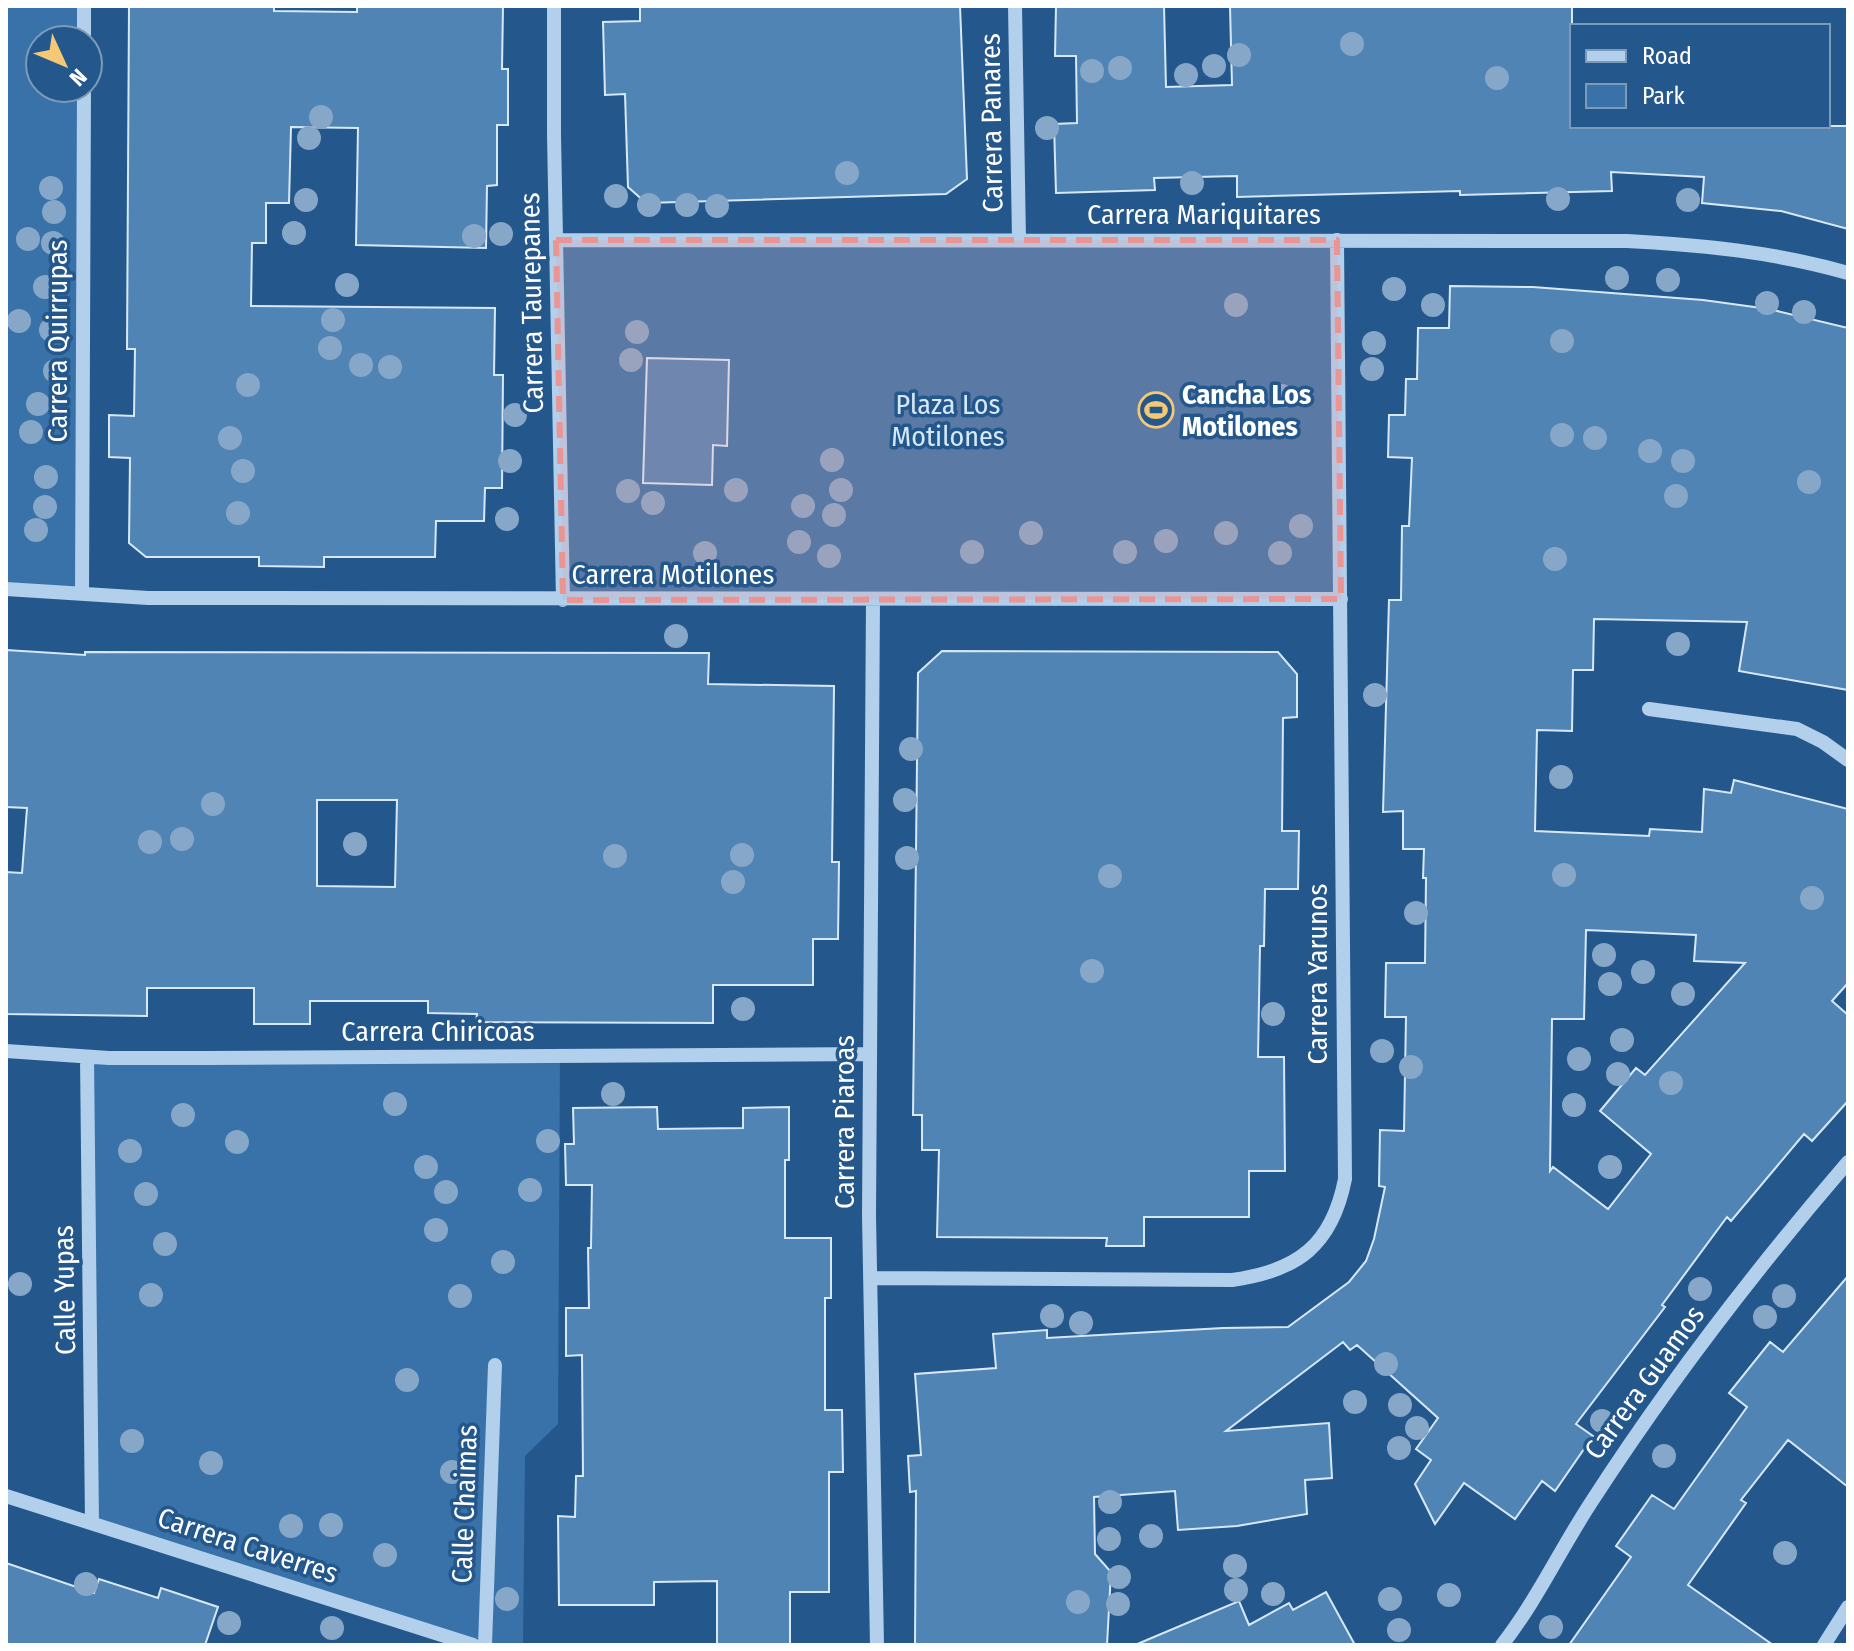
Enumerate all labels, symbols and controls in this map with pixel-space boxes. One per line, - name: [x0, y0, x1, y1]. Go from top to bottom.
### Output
- north arrow: [24, 24, 104, 104]
- legend: [1570, 24, 1830, 128]
- street label: Carrera Panares: [973, 33, 1010, 213]
- text: Road: [1642, 42, 1692, 70]
- text: N: [64, 63, 92, 92]
- text: Park: [1642, 82, 1685, 110]
- street label: Carrera Taurepanes: [513, 192, 550, 414]
- street label: Carrera Mariquitares: [1087, 198, 1321, 231]
- street label: Carrera Quirrupas: [41, 239, 74, 443]
- place label: Cancha Los Motilones: [1182, 378, 1311, 443]
- park label: Plaza Los Motilones: [891, 388, 1005, 453]
- sports icon: Cancha Los Motilones: [1137, 391, 1175, 429]
- street label: Carrera Motilones: [572, 558, 774, 591]
- street label: Carrera Yarunos: [1301, 884, 1334, 1064]
- street label: Carrera Chiricoas: [341, 1015, 535, 1048]
- street label: Carrera Piaroas: [828, 1035, 861, 1209]
- street label: Calle Yupas: [47, 1225, 82, 1355]
- street label: Carrera Guamos: [1578, 1299, 1711, 1466]
- street label: Calle Chaimas: [445, 1424, 484, 1584]
- street label: Carrera Caverres: [154, 1501, 342, 1590]

